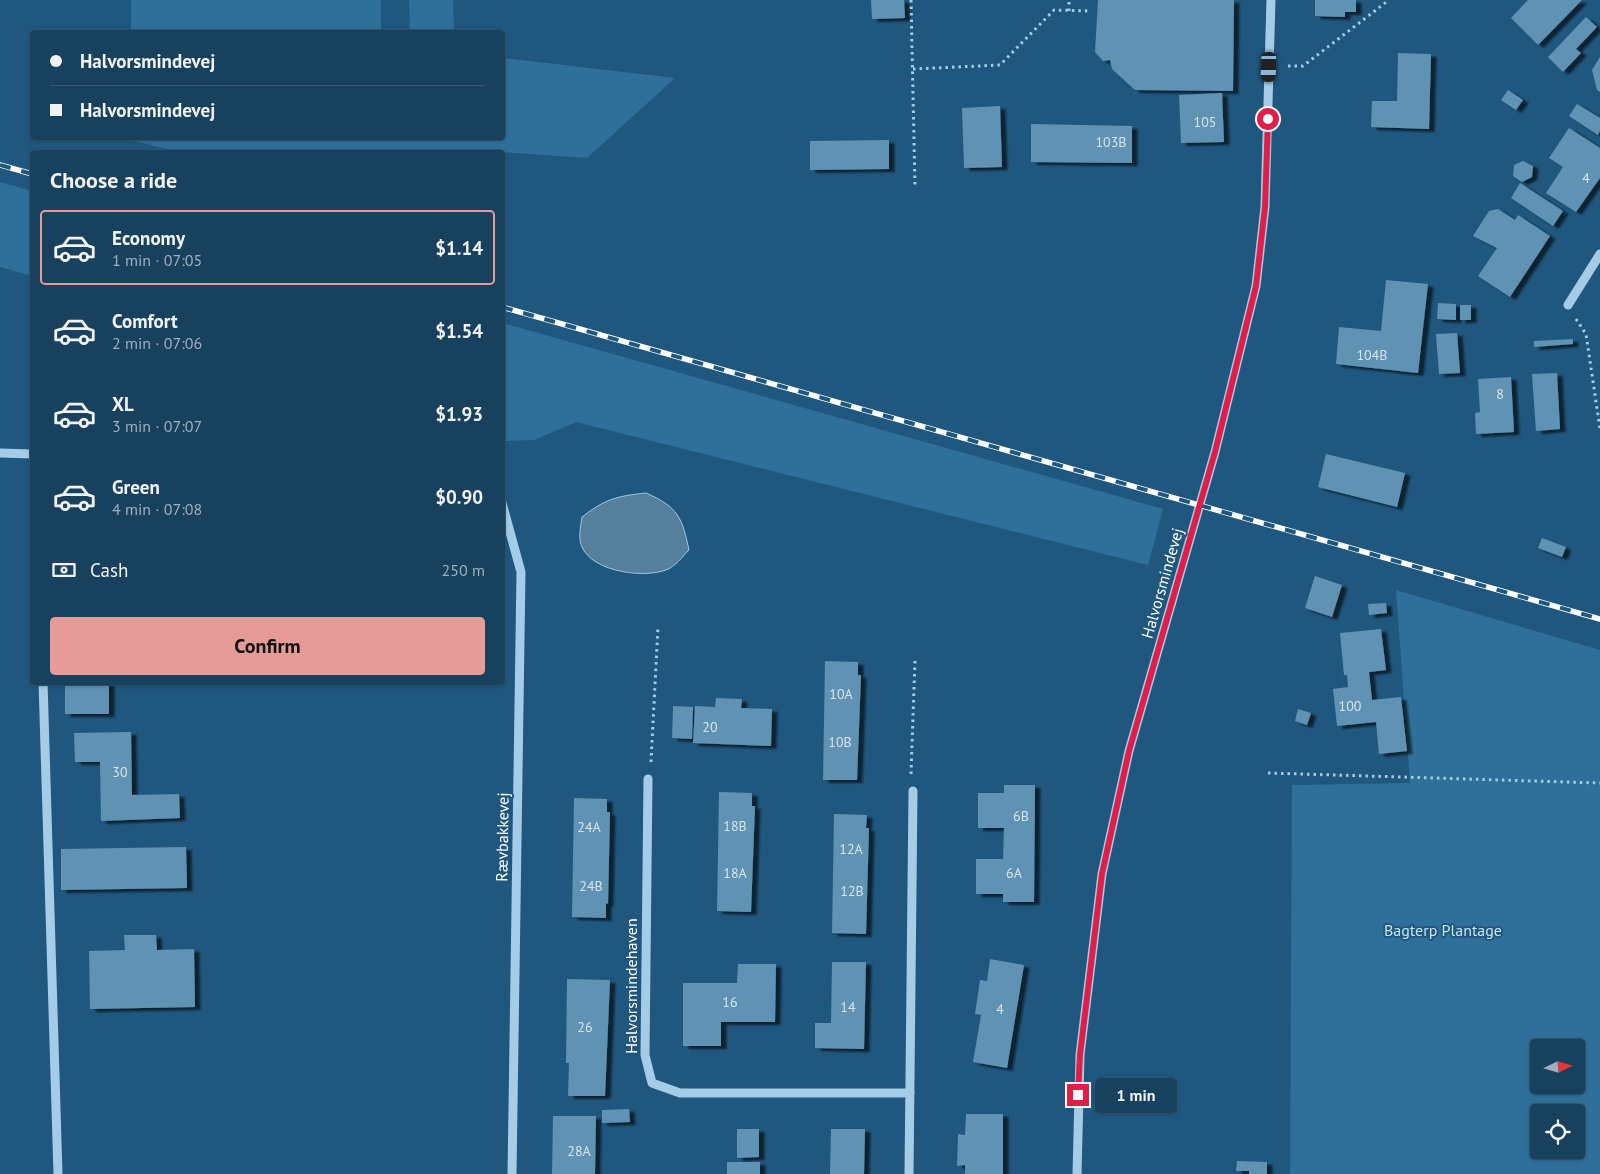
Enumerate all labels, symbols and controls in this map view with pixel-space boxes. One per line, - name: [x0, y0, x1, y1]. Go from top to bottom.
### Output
- text: Halvorsmindevej: [80, 49, 215, 73]
- car: [1260, 52, 1277, 82]
- text: Halvorsmindevej: [80, 98, 215, 122]
- route start: [1257, 108, 1279, 130]
- house number: 105: [1194, 113, 1216, 131]
- house number: 103B: [1095, 133, 1127, 151]
- text: Choose a ride: [50, 166, 177, 194]
- house number: 4: [1582, 169, 1590, 187]
- icon: car: [52, 225, 97, 270]
- text: Economy: [112, 226, 185, 250]
- text: $1.14: [435, 236, 483, 260]
- text: 1 min · 07:05: [112, 250, 202, 270]
- icon: car: [52, 308, 97, 353]
- text: Comfort: [112, 309, 178, 333]
- text: $1.54: [435, 319, 483, 343]
- text: 2 min · 07:06: [112, 333, 202, 353]
- house number: 104B: [1356, 346, 1388, 364]
- house number: 8: [1496, 385, 1504, 403]
- icon: car: [52, 391, 97, 436]
- text: XL: [112, 392, 134, 416]
- text: $1.93: [435, 402, 483, 426]
- text: 3 min · 07:07: [112, 416, 202, 436]
- icon: car: [52, 474, 97, 519]
- text: Green: [112, 475, 160, 499]
- text: $0.90: [435, 485, 483, 509]
- text: 4 min · 07:08: [112, 499, 202, 519]
- street label: Halvorsmindevej: [1137, 525, 1187, 641]
- icon: cash: [50, 556, 78, 584]
- text: Cash: [90, 558, 128, 582]
- text: 250 m: [442, 560, 485, 580]
- button: Confirm: [50, 617, 485, 675]
- house number: 10A: [829, 685, 854, 703]
- house number: 100: [1339, 697, 1362, 715]
- house number: 20: [702, 718, 718, 736]
- house number: 10B: [828, 733, 852, 751]
- house number: 30: [112, 763, 128, 781]
- street label: Rævbakkevej: [491, 792, 513, 882]
- house number: 6B: [1013, 807, 1029, 825]
- house number: 18B: [723, 817, 747, 835]
- house number: 24A: [577, 818, 602, 836]
- house number: 12A: [839, 840, 864, 858]
- house number: 18A: [723, 864, 748, 882]
- house number: 6A: [1006, 864, 1023, 882]
- house number: 24B: [579, 877, 603, 895]
- house number: 12B: [840, 882, 864, 900]
- street label: Halvorsmindehaven: [621, 918, 641, 1054]
- park label: Bagterp Plantage: [1384, 920, 1502, 940]
- house number: 16: [722, 993, 738, 1011]
- house number: 14: [840, 998, 856, 1016]
- house number: 4: [996, 1000, 1004, 1018]
- house number: 26: [577, 1018, 593, 1036]
- north arrow: [1530, 1039, 1585, 1094]
- map controls: [1530, 1039, 1585, 1159]
- callout: 1 min: [1096, 1078, 1178, 1112]
- route end: [1067, 1084, 1089, 1106]
- text: 1 min: [1116, 1085, 1156, 1105]
- button: locate: [1530, 1104, 1585, 1159]
- house number: 28A: [567, 1142, 592, 1160]

